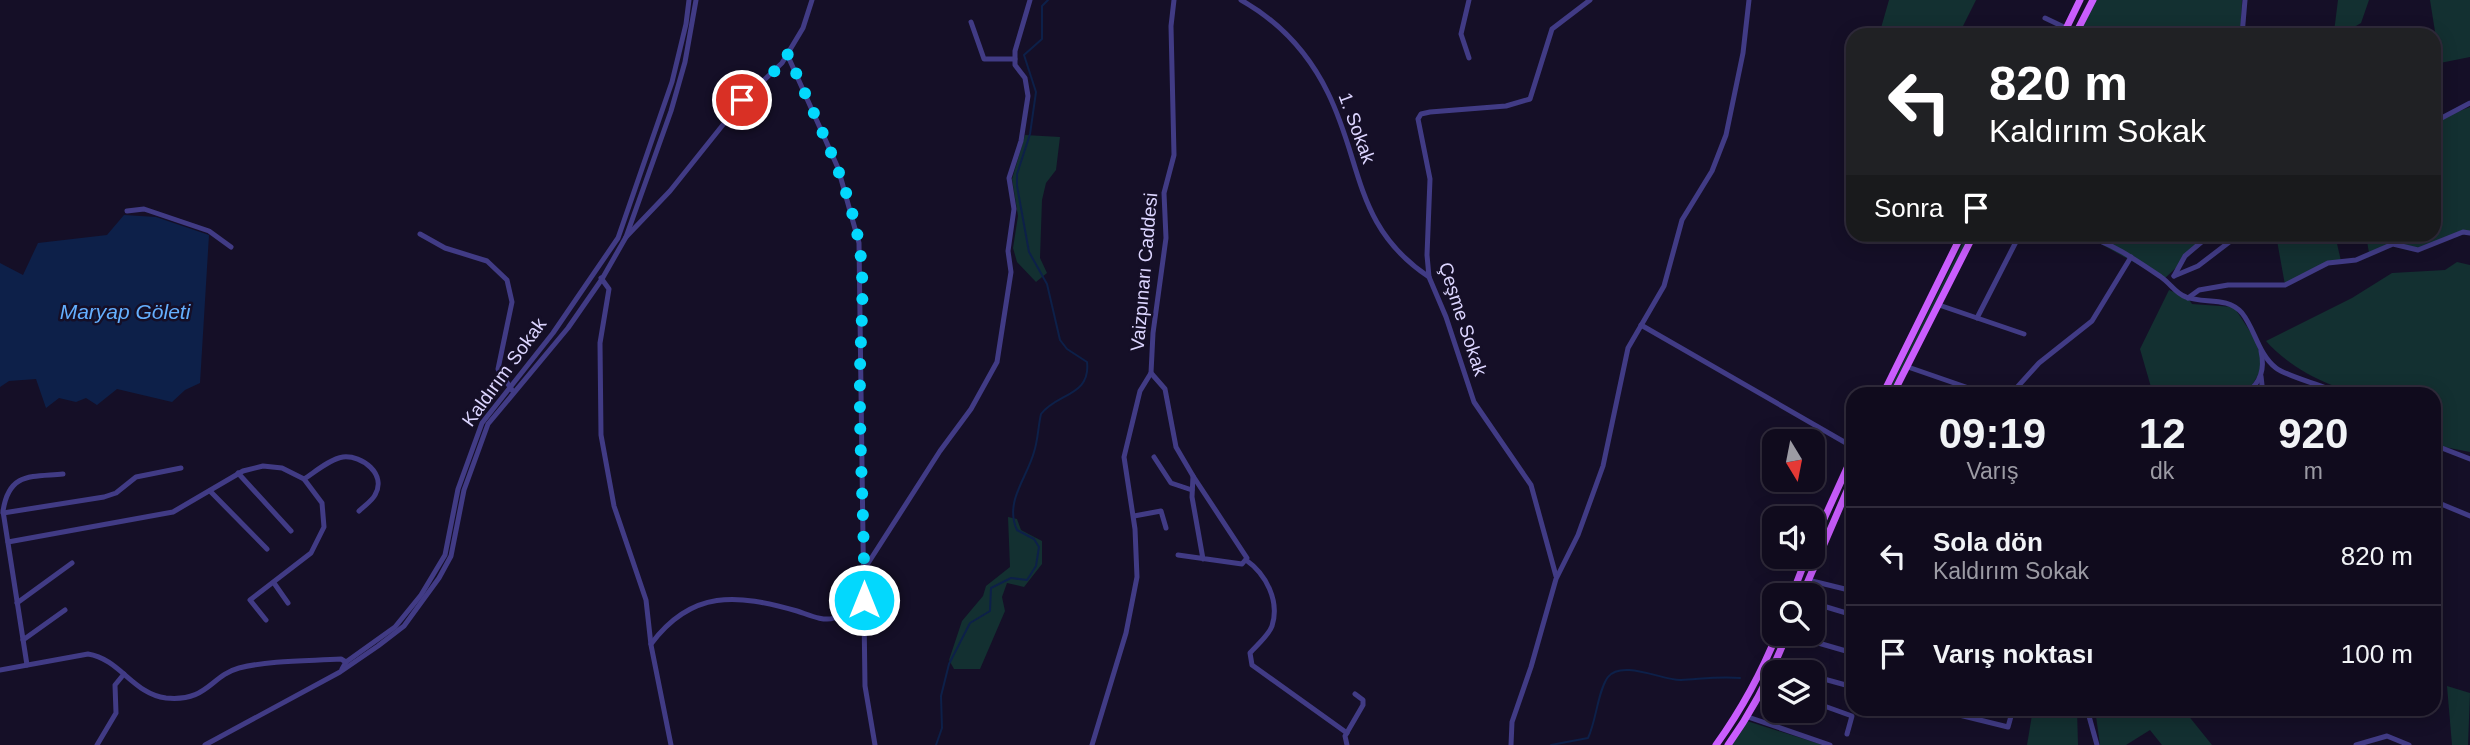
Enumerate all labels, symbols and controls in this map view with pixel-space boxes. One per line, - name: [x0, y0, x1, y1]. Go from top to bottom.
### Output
- icon: left: [1874, 56, 1965, 147]
- text: 820 m: [1989, 56, 2128, 110]
- pin: [712, 70, 772, 130]
- icon: arrive: [723, 81, 761, 119]
- street label: 1. Sokak: [1334, 90, 1380, 167]
- text: Kaldırım Sokak: [1989, 113, 2206, 149]
- icon: arrive: [1957, 189, 1995, 227]
- street label: Vaizpınarı Caddesi: [1127, 192, 1161, 352]
- text: Sonra: [1874, 193, 1943, 223]
- street label: Çeşme Sokak: [1435, 260, 1491, 379]
- water label: Maryap Göleti: [60, 300, 192, 323]
- street label: Kaldırım Sokak: [458, 313, 551, 430]
- text: 09:19: [1939, 410, 2046, 457]
- text: 12: [2139, 410, 2186, 457]
- text: 920: [2278, 410, 2348, 457]
- north arrow: [1762, 429, 1825, 492]
- map controls: [1762, 429, 1825, 723]
- text: Varış: [1966, 458, 2018, 484]
- text: dk: [2150, 458, 2174, 484]
- text: m: [2304, 458, 2323, 484]
- button: sound: [1762, 506, 1825, 569]
- text: Sola dön: [1933, 527, 2043, 557]
- icon: left: [1874, 537, 1912, 575]
- text: 820 m: [2341, 541, 2413, 571]
- text: Kaldırım Sokak: [1933, 558, 2089, 584]
- position arrow: [827, 563, 901, 637]
- button: search: [1762, 583, 1825, 646]
- icon: arrive: [1874, 635, 1912, 673]
- text: Varış noktası: [1933, 639, 2093, 669]
- text: 100 m: [2341, 639, 2413, 669]
- button: layers: [1762, 660, 1825, 723]

